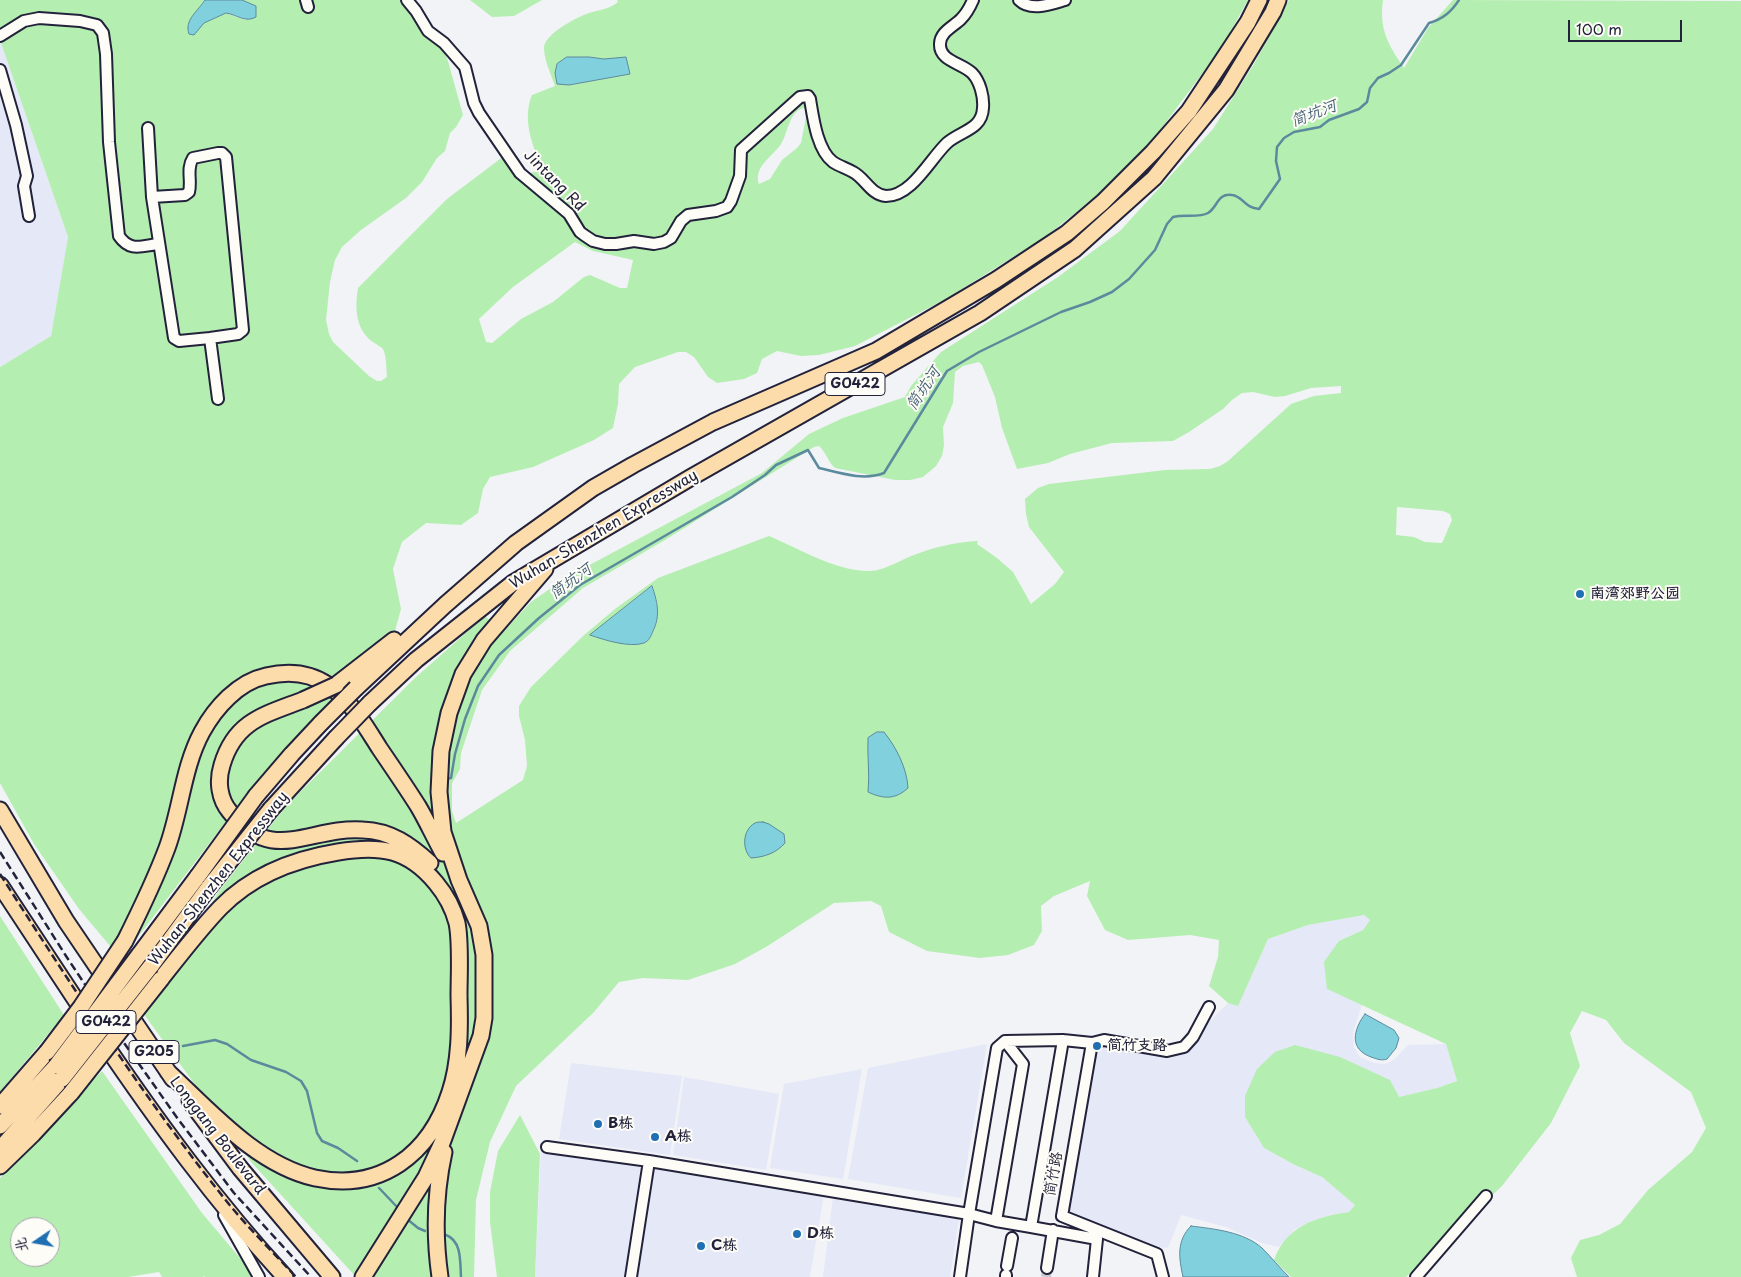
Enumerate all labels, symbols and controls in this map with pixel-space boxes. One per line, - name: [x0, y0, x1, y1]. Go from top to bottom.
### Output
- scale bar: [1571, 10, 1685, 42]
- text: 100 m: [1576, 17, 1622, 40]
- water label: 简坑河: [1288, 96, 1340, 132]
- street label: Jintang Rd: [520, 147, 588, 215]
- water label: 简坑河: [903, 364, 945, 414]
- road number: G0422: [825, 372, 885, 396]
- street label: Wuhan-Shenzhen Expressway: [507, 467, 701, 593]
- water label: 简坑河: [546, 560, 596, 604]
- place label: 南湾郊野公园: [1590, 585, 1680, 603]
- marker: 南湾郊野公园: [1574, 588, 1586, 600]
- street label: Wuhan-Shenzhen Expressway: [145, 788, 293, 970]
- road number: G0422: [76, 1010, 136, 1034]
- place label: 简竹支路: [1107, 1037, 1167, 1055]
- road number: G205: [129, 1040, 179, 1064]
- marker: 简竹支路: [1091, 1040, 1103, 1052]
- street label: Longgang Boulevard: [165, 1073, 269, 1199]
- place label: B栋: [608, 1115, 633, 1133]
- marker: B栋: [592, 1118, 604, 1130]
- place label: A栋: [665, 1128, 692, 1146]
- marker: A栋: [649, 1131, 661, 1143]
- street label: 简竹路: [1041, 1150, 1067, 1198]
- north arrow: [10, 1217, 60, 1267]
- place label: D栋: [807, 1225, 834, 1243]
- marker: D栋: [791, 1228, 803, 1240]
- text: 北: [9, 1236, 33, 1254]
- place label: C栋: [711, 1237, 737, 1255]
- marker: C栋: [695, 1240, 707, 1252]

